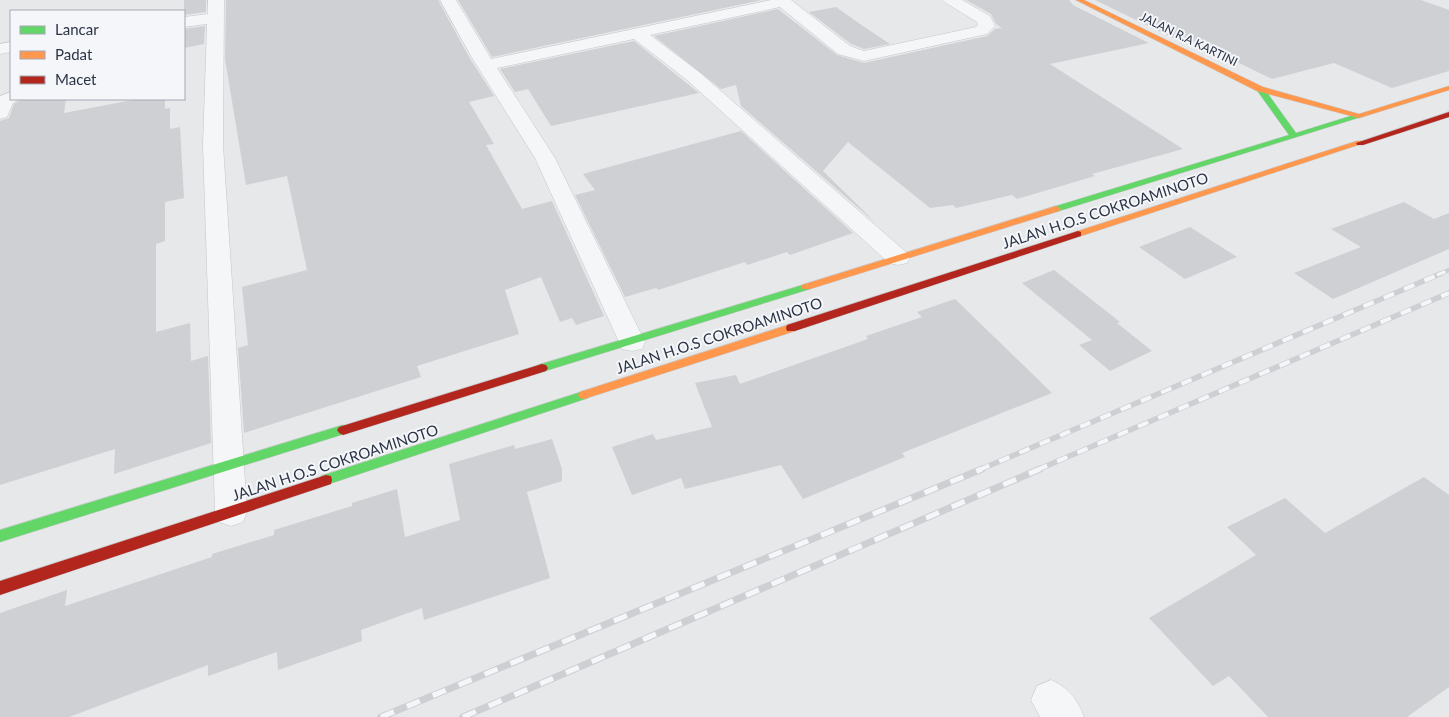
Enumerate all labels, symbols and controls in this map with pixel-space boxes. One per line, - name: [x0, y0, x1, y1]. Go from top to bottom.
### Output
- street label: JALAN R.A KARTINI: [1138, 9, 1240, 69]
- legend: [10, 10, 185, 100]
- text: Lancar: [55, 20, 99, 38]
- text: Padat: [55, 45, 93, 63]
- text: Macet: [55, 70, 97, 88]
- street label: JALAN H.O.S COKROAMINOTO: [1000, 168, 1210, 252]
- street label: JALAN H.O.S COKROAMINOTO: [614, 293, 824, 377]
- street label: JALAN H.O.S COKROAMINOTO: [230, 420, 440, 504]

